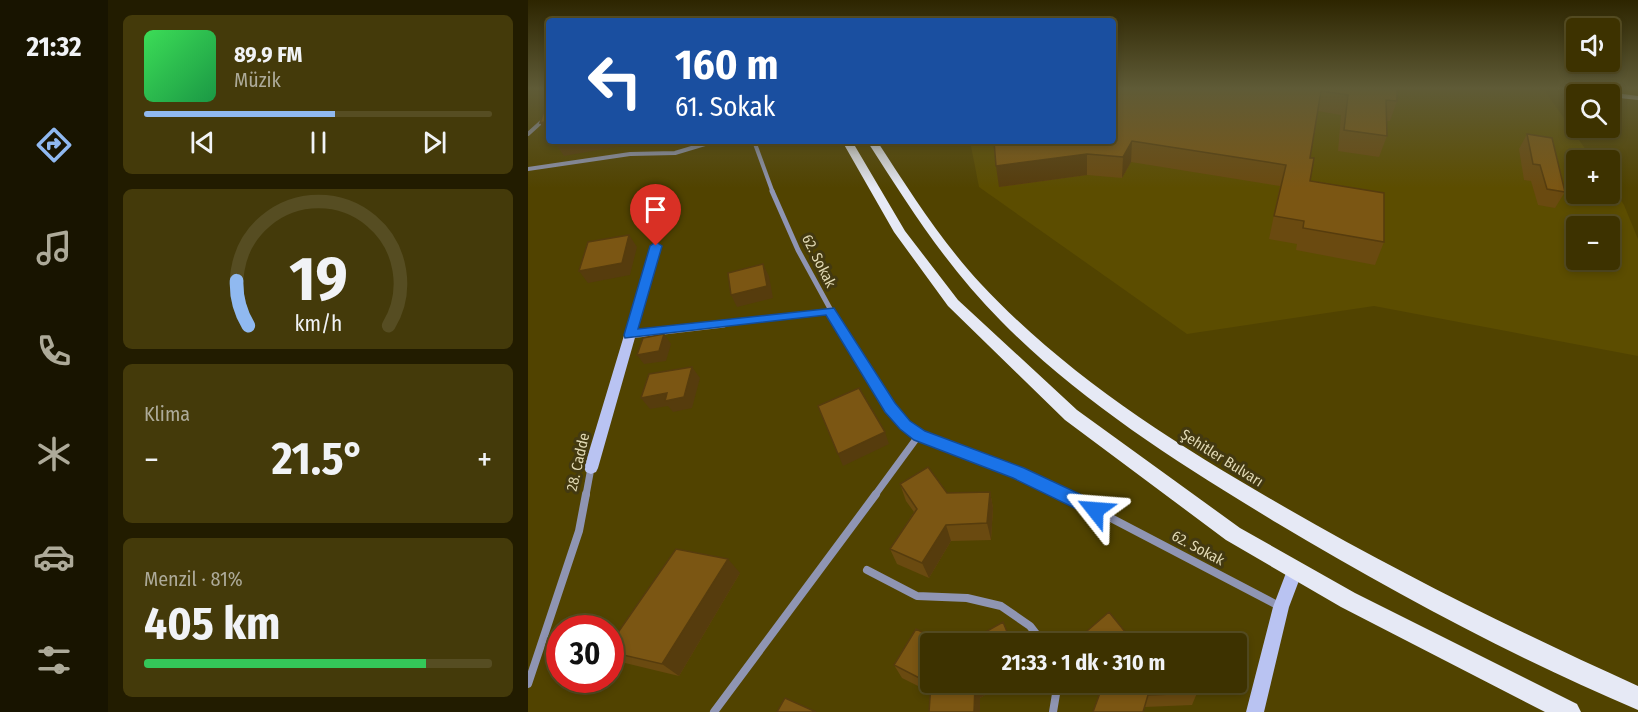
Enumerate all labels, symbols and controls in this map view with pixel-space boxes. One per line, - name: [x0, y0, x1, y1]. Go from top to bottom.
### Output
- map controls: [1566, 18, 1620, 270]
- button: sound: [1566, 18, 1620, 72]
- text: 21:32: [26, 31, 82, 63]
- text: 160 m: [675, 40, 778, 90]
- text: 89.9 FM: [234, 41, 302, 68]
- icon: left: [576, 42, 654, 120]
- text: Müzik: [234, 68, 281, 92]
- button: search: [1566, 84, 1620, 138]
- text: 61. Sokak: [675, 91, 775, 123]
- icon: directions: [33, 124, 75, 166]
- icon: previous: [186, 126, 219, 159]
- icon: pause: [302, 126, 335, 159]
- icon: next: [418, 126, 451, 159]
- button: +: [1566, 150, 1620, 204]
- pin: [630, 184, 681, 246]
- icon: arrive: [639, 193, 672, 226]
- button: −: [1566, 216, 1620, 270]
- icon: music: [33, 227, 75, 269]
- street label: 62. Sokak: [798, 231, 840, 291]
- text: 19: [289, 242, 347, 317]
- text: km/h: [294, 311, 342, 337]
- icon: phone: [33, 330, 75, 372]
- text: Klima: [144, 402, 190, 426]
- street label: Şehitler Bulvarı: [1177, 425, 1267, 491]
- street label: 28. Cadde: [563, 431, 593, 493]
- text: 21.5°: [272, 432, 364, 486]
- icon: climate: [33, 433, 75, 475]
- text: −: [144, 440, 159, 480]
- text: +: [477, 440, 492, 480]
- position arrow: [1063, 478, 1127, 542]
- street label: 62. Sokak: [1169, 527, 1227, 569]
- icon: car: [33, 536, 75, 578]
- text: Menzil · 81%: [144, 567, 243, 591]
- text: 405 km: [144, 597, 280, 651]
- speed limit sign: 30: [546, 615, 624, 693]
- icon: filters: [33, 639, 75, 681]
- text: 21:33 · 1 dk · 310 m: [1002, 649, 1165, 676]

